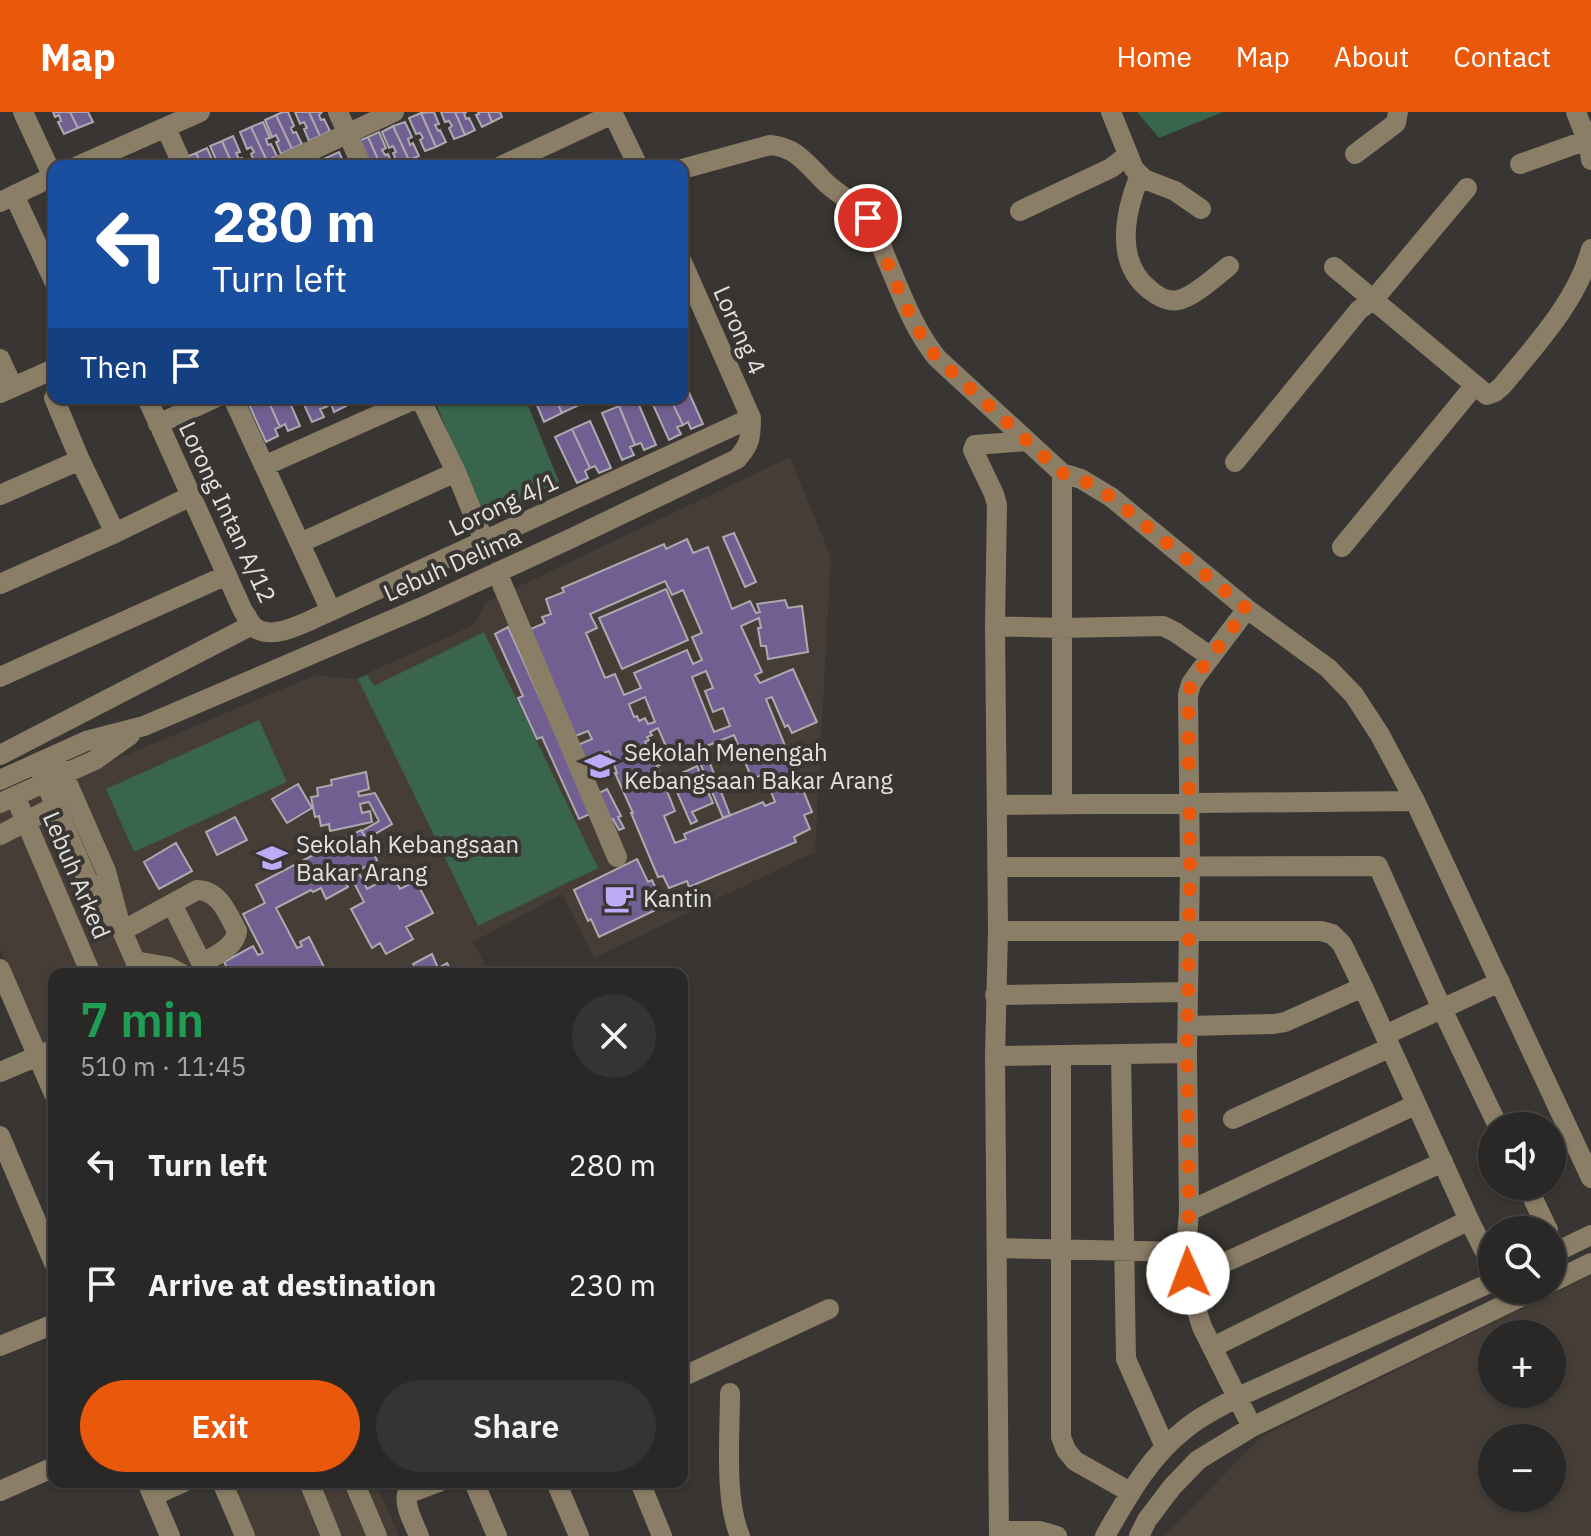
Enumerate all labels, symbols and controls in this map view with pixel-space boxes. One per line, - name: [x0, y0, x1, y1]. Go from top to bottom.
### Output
- text: Map: [40, 32, 116, 81]
- text: Home: [1116, 38, 1192, 75]
- text: Map: [1236, 38, 1290, 75]
- text: About: [1334, 38, 1409, 75]
- text: Contact: [1453, 38, 1551, 75]
- pin: [834, 184, 902, 252]
- text: 280 m: [212, 185, 376, 257]
- icon: left: [80, 192, 184, 296]
- icon: arrive: [846, 196, 890, 240]
- text: Turn left: [212, 255, 347, 302]
- street label: Lorong 4: [706, 281, 774, 379]
- icon: arrive: [164, 344, 208, 388]
- text: Then: [80, 347, 148, 386]
- street label: Lorong Intan A/12: [172, 416, 284, 608]
- street label: Lorong 4/1: [443, 465, 563, 543]
- street label: Lebuh Delima: [378, 519, 526, 609]
- place label: Sekolah Menengah Kebangsaan Bakar Arang: [624, 736, 893, 796]
- school or university icon: Sekolah Menengah Kebangsaan Bakar Arang: [583, 749, 617, 783]
- street label: Lebuh Arked: [36, 806, 118, 944]
- place label: Sekolah Kebangsaan Bakar Arang: [296, 828, 519, 888]
- school or university icon: Sekolah Kebangsaan Bakar Arang: [255, 841, 289, 875]
- cafe icon: Kantin: [602, 881, 636, 915]
- place label: Kantin: [643, 882, 712, 914]
- text: 7 min: [80, 988, 204, 1050]
- button: close: [572, 994, 656, 1078]
- text: 510 m · 11:45: [80, 1049, 246, 1083]
- map controls: [1478, 1112, 1566, 1512]
- button: sound: [1478, 1112, 1566, 1200]
- icon: left: [80, 1142, 124, 1186]
- text: Turn left: [148, 1145, 267, 1184]
- text: 280 m: [569, 1145, 656, 1184]
- button: search: [1478, 1216, 1566, 1304]
- position arrow: [1146, 1231, 1230, 1315]
- icon: arrive: [80, 1262, 124, 1306]
- text: Arrive at destination: [148, 1265, 436, 1304]
- text: 230 m: [569, 1265, 656, 1304]
- button: +: [1478, 1320, 1566, 1408]
- button: Exit: [80, 1380, 360, 1472]
- button: Share: [376, 1380, 656, 1472]
- button: −: [1478, 1424, 1566, 1512]

